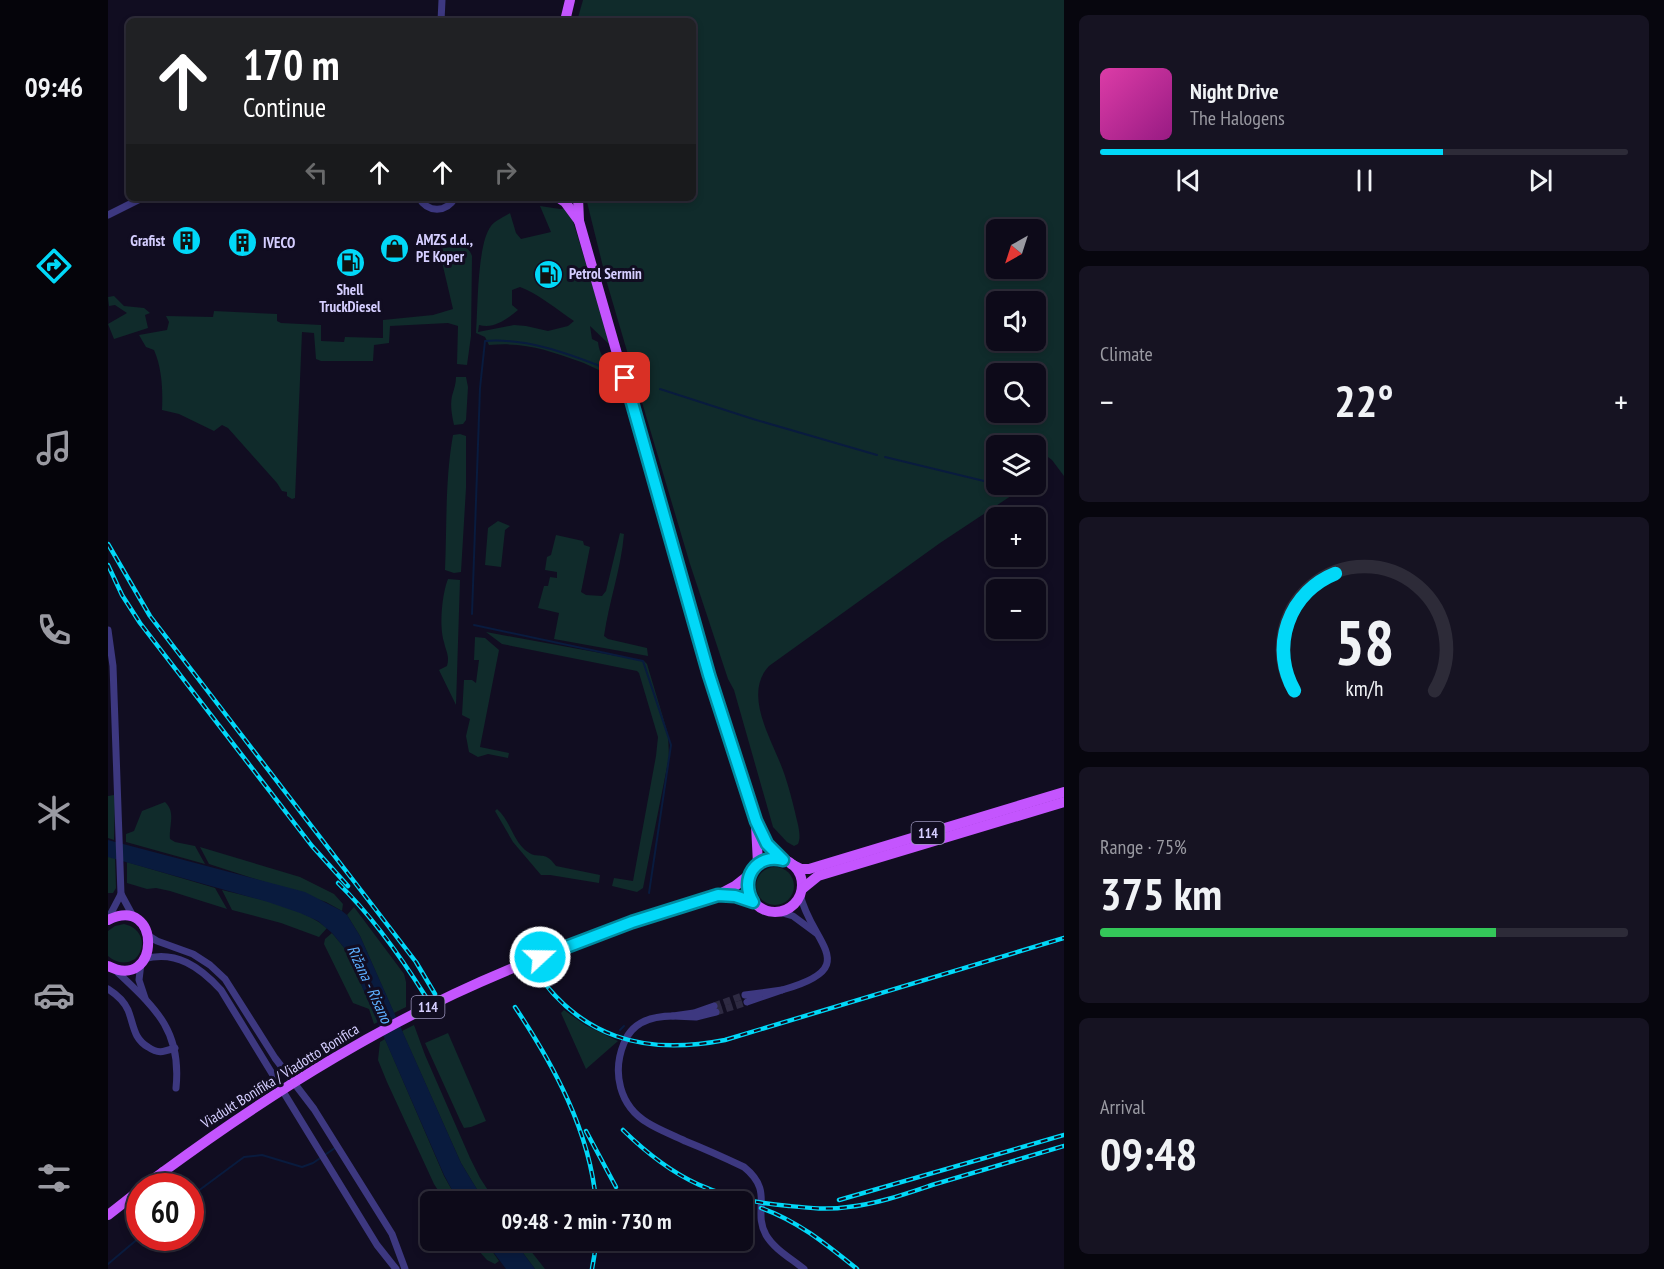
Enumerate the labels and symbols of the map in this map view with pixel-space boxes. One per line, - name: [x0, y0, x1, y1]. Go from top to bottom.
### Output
- north arrow: [986, 219, 1046, 279]
- building icon: Grafist: [170, 225, 202, 257]
- building icon: IVECO: [226, 227, 258, 259]
- place label: AMZS d.d., PE Koper: [415, 230, 473, 266]
- place label: Grafist: [130, 231, 166, 250]
- place label: IVECO: [263, 233, 295, 252]
- shop icon: AMZS d.d., PE Koper: [379, 233, 411, 265]
- fuel station icon: Shell TruckDiesel: [334, 247, 366, 279]
- fuel station icon: Petrol Sermin: [532, 258, 564, 290]
- place label: Petrol Sermin: [569, 264, 642, 283]
- place label: Shell TruckDiesel: [319, 280, 381, 316]
- pin: [599, 352, 650, 403]
- road number: 114: [912, 822, 944, 844]
- position arrow: [508, 925, 572, 989]
- water label: Rižana - Risano: [343, 942, 397, 1027]
- road number: 114: [412, 996, 444, 1018]
- street label: Viadukt Bonifika / Viadotto Bonifica: [196, 1019, 362, 1133]
- speed limit sign: 60: [126, 1173, 204, 1251]

